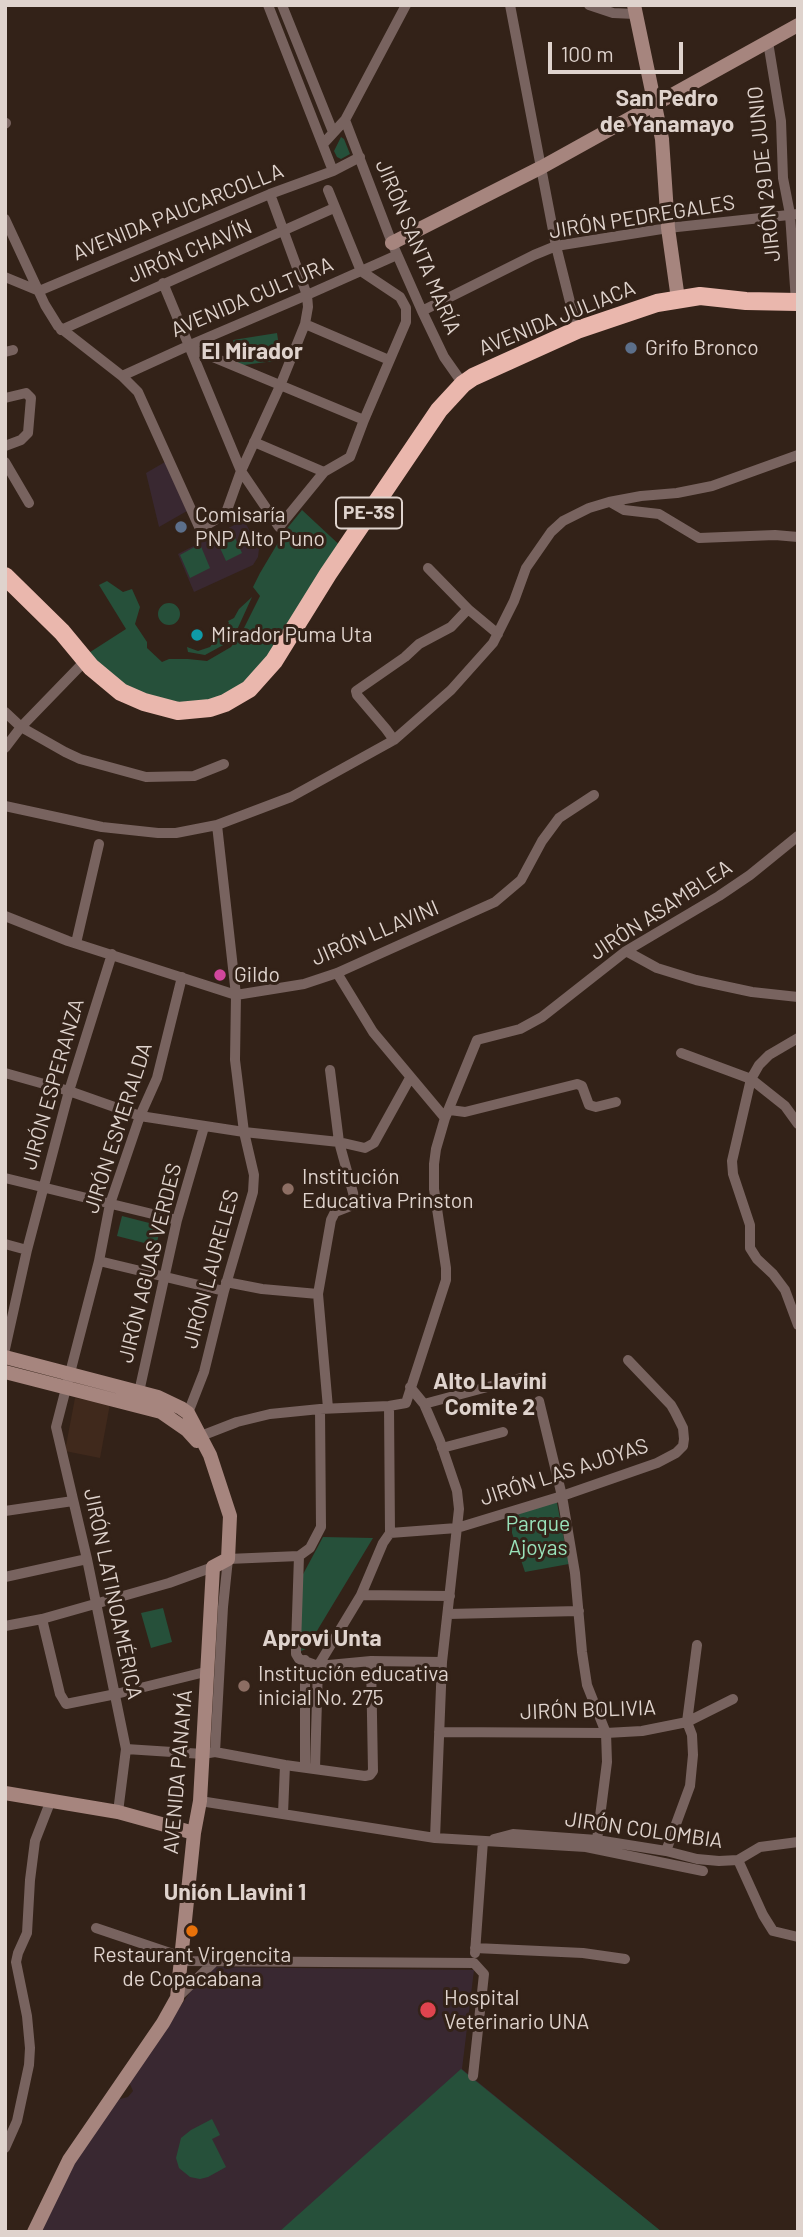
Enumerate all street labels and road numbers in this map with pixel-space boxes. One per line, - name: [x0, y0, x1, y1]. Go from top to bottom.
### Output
- street label: JIRÓN 29 DE JUNIO: [742, 85, 786, 263]
- street label: JIRÓN SANTA MARÍA: [370, 156, 466, 338]
- street label: AVENIDA PAUCARCOLLA: [69, 158, 287, 266]
- street label: JIRÓN PEDREGALES: [547, 190, 737, 244]
- street label: JIRÓN CHAVÍN: [124, 214, 256, 288]
- street label: AVENIDA CULTURA: [167, 251, 337, 343]
- street label: AVENIDA JULIACA: [475, 275, 639, 361]
- road number: PE-3S: [336, 498, 402, 528]
- street label: JIRÓN ASAMBLEA: [585, 855, 737, 965]
- street label: JIRÓN LLAVINI: [308, 895, 442, 971]
- street label: JIRÓN ESPERANZA: [17, 996, 89, 1172]
- street label: JIRÓN ESMERALDA: [78, 1039, 158, 1217]
- street label: JIRÓN AGUAS VERDES: [113, 1161, 187, 1365]
- street label: JIRÓN LAURELES: [178, 1187, 244, 1351]
- street label: JIRÓN LAS AJOYAS: [477, 1433, 651, 1511]
- street label: JIRÓN LATINOAMÉRICA: [78, 1486, 148, 1702]
- street label: AVENIDA PANAMÁ: [158, 1689, 198, 1855]
- street label: JIRÓN BOLIVIA: [520, 1695, 656, 1725]
- street label: JIRÓN COLOMBIA: [564, 1806, 724, 1854]

